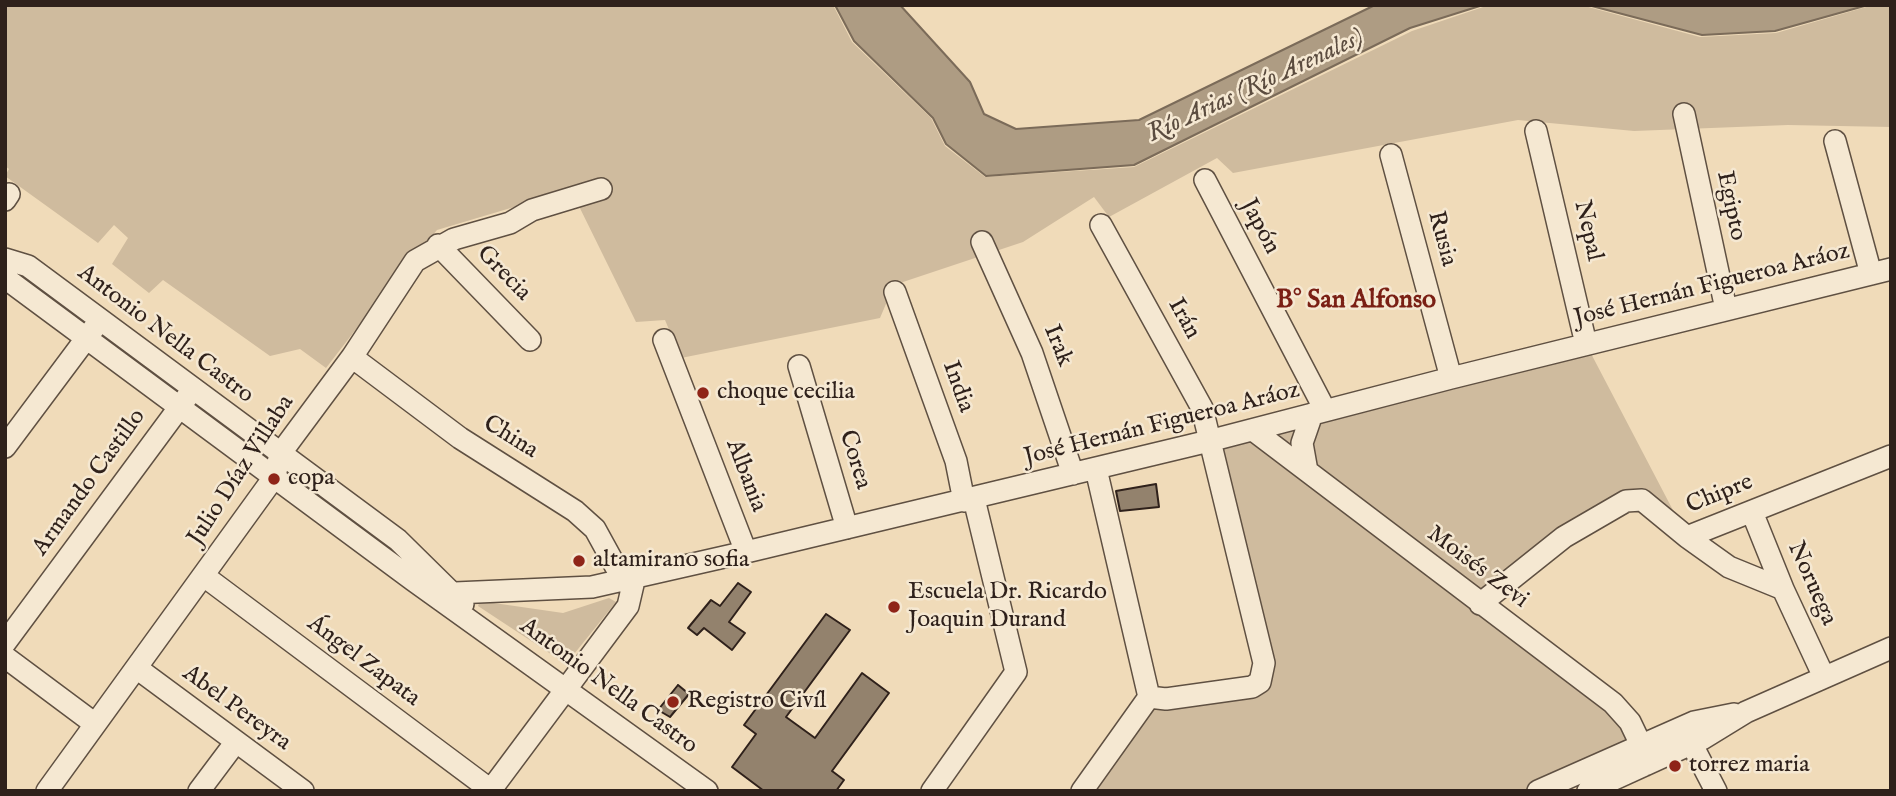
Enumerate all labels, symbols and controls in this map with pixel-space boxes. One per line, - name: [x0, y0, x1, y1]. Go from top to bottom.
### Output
- water label: Río Arias (Río Arenales): [1143, 23, 1369, 151]
- street label: Egipto: [1709, 169, 1751, 243]
- street label: Japón: [1233, 195, 1285, 259]
- street label: Nepal: [1566, 198, 1608, 264]
- street label: Rusia: [1420, 208, 1462, 270]
- street label: José Hernán Figueroa Aráoz: [1571, 238, 1853, 334]
- street label: Grecia: [470, 240, 536, 308]
- street label: Antonio Nella Castro: [71, 259, 259, 411]
- district label: B° San Alfonso: [1276, 286, 1436, 318]
- street label: Irán: [1160, 294, 1206, 344]
- street label: Irak: [1036, 321, 1078, 371]
- street label: India: [934, 357, 980, 417]
- street label: José Hernán Figueroa Aráoz: [1021, 377, 1303, 473]
- place label: choque cecilia: [717, 379, 855, 407]
- marker: choque cecilia: [695, 385, 711, 401]
- street label: Julio Díaz Villaba: [183, 390, 301, 552]
- street label: Armando Castillo: [27, 404, 153, 562]
- street label: China: [477, 410, 543, 466]
- street label: Corea: [831, 427, 877, 493]
- street label: Albania: [718, 436, 772, 516]
- place label: copa: [288, 465, 335, 493]
- street label: Chipre: [1683, 469, 1757, 521]
- marker: copa: [266, 471, 282, 487]
- street label: Moisés Zevi: [1421, 520, 1533, 616]
- street label: Noruega: [1780, 538, 1842, 630]
- place label: altamirano sofia: [593, 547, 749, 575]
- marker: altamirano sofia: [571, 553, 587, 569]
- place label: Escuela Dr. Ricardo Joaquin Durand: [908, 579, 1107, 635]
- marker: Escuela Dr. Ricardo Joaquin Durand: [886, 599, 902, 615]
- street label: Ángel Zapata: [301, 610, 425, 714]
- street label: Antonio Nella Castro: [513, 613, 703, 761]
- street label: Abel Pereyra: [176, 660, 296, 758]
- place label: Registro Civíl: [687, 688, 826, 716]
- marker: Registro Civíl: [665, 694, 681, 710]
- place label: torrez maria: [1689, 752, 1810, 780]
- marker: torrez maria: [1667, 758, 1683, 774]

